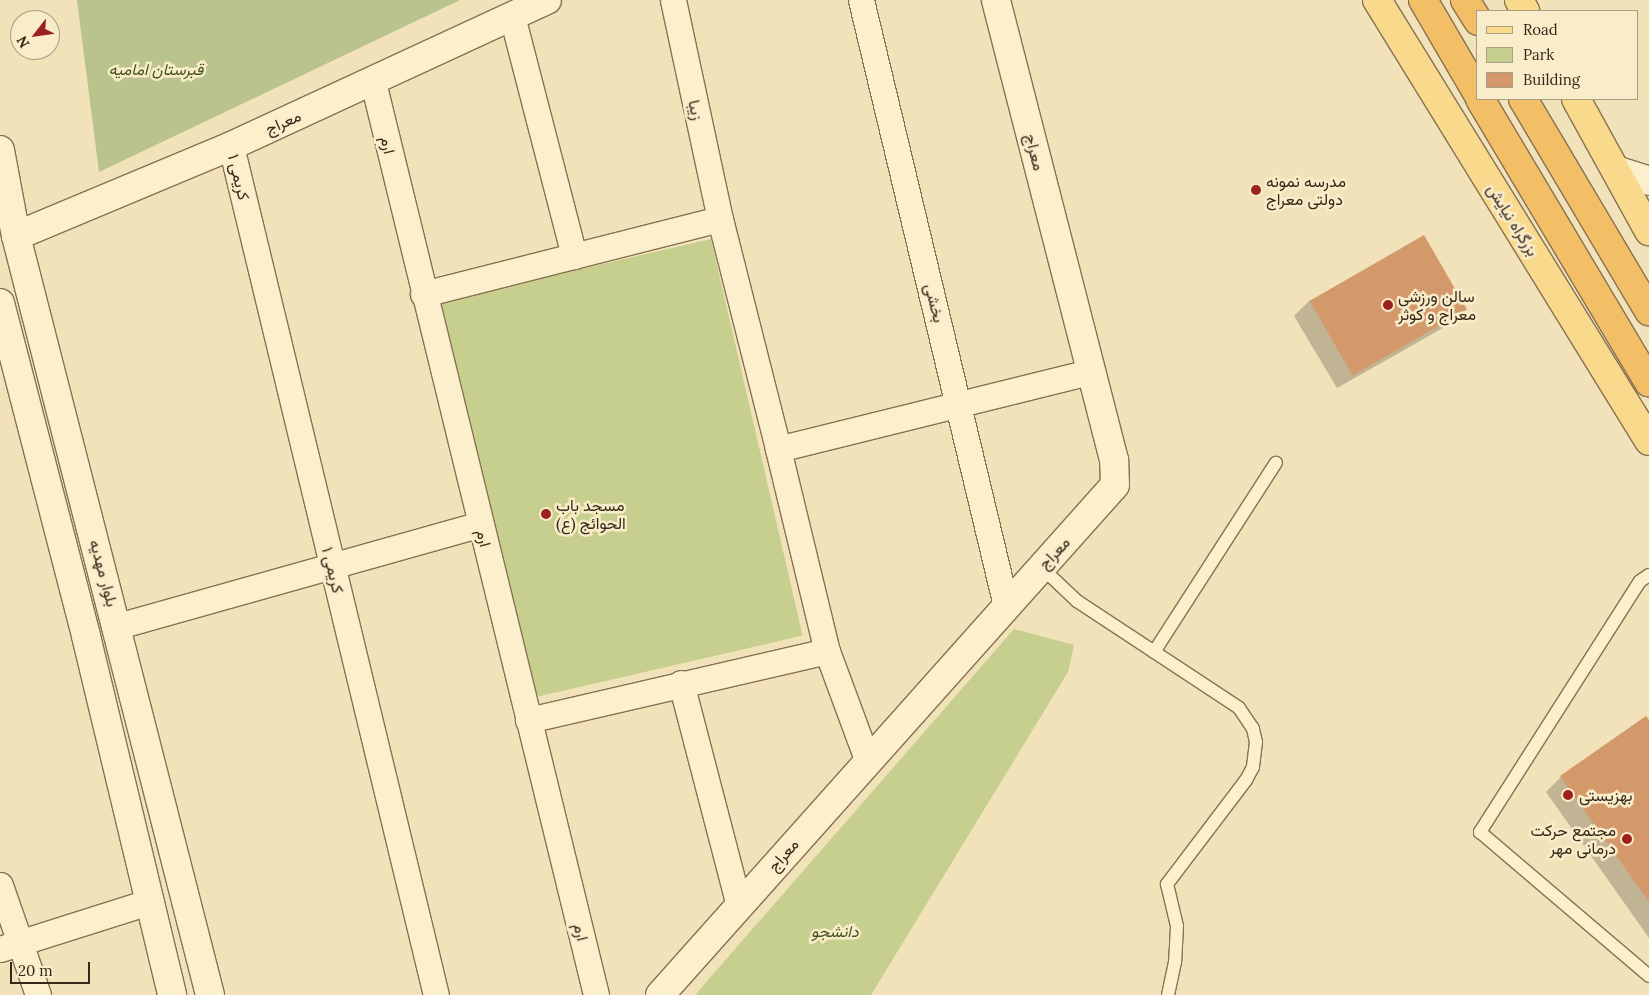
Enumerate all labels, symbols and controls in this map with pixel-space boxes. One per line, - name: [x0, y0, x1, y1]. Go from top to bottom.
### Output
- north arrow: [10, 10, 60, 60]
- legend: [1476, 10, 1639, 100]
- text: Road: [1523, 20, 1558, 39]
- text: N: [12, 33, 33, 51]
- text: Park: [1523, 45, 1554, 64]
- park label: قبرستان امامیه: [109, 59, 203, 79]
- text: Building: [1523, 70, 1580, 89]
- street label: زیبا: [685, 98, 707, 122]
- street label: معراج: [262, 106, 304, 138]
- street label: معراج: [1021, 132, 1049, 172]
- street label: ارم: [377, 134, 399, 156]
- street label: کریمی ۱: [224, 152, 254, 202]
- place label: مدرسه نمونه دولتی معراج: [1266, 171, 1346, 209]
- street label: بزرگراه نیایش: [1483, 180, 1543, 260]
- marker: مدرسه نمونه دولتی معراج: [1250, 184, 1262, 196]
- street label: بخشی: [921, 282, 949, 324]
- place label: سالن ورزشی معراج و کوثر: [1398, 286, 1476, 324]
- marker: سالن ورزشی معراج و کوثر: [1382, 299, 1394, 311]
- place label: مسجد باب الحوائج (ع): [556, 495, 626, 533]
- marker: مسجد باب الحوائج (ع): [540, 508, 552, 520]
- street label: ارم: [473, 527, 495, 549]
- street label: معراج: [1034, 533, 1074, 573]
- street label: بلوار مهدیه: [86, 537, 122, 609]
- street label: کریمی ۱: [318, 545, 348, 595]
- place label: بهزیستی: [1579, 785, 1632, 805]
- marker: بهزیستی: [1561, 788, 1575, 802]
- place label: مجتمع حرکت درمانی مهر: [1530, 820, 1616, 858]
- marker: مجتمع حرکت درمانی مهر: [1620, 832, 1634, 846]
- street label: معراج: [764, 835, 802, 875]
- street label: ارم: [570, 921, 592, 943]
- park label: دانشجو: [811, 921, 859, 941]
- scale bar: [12, 952, 92, 984]
- text: 20 m: [18, 961, 53, 980]

